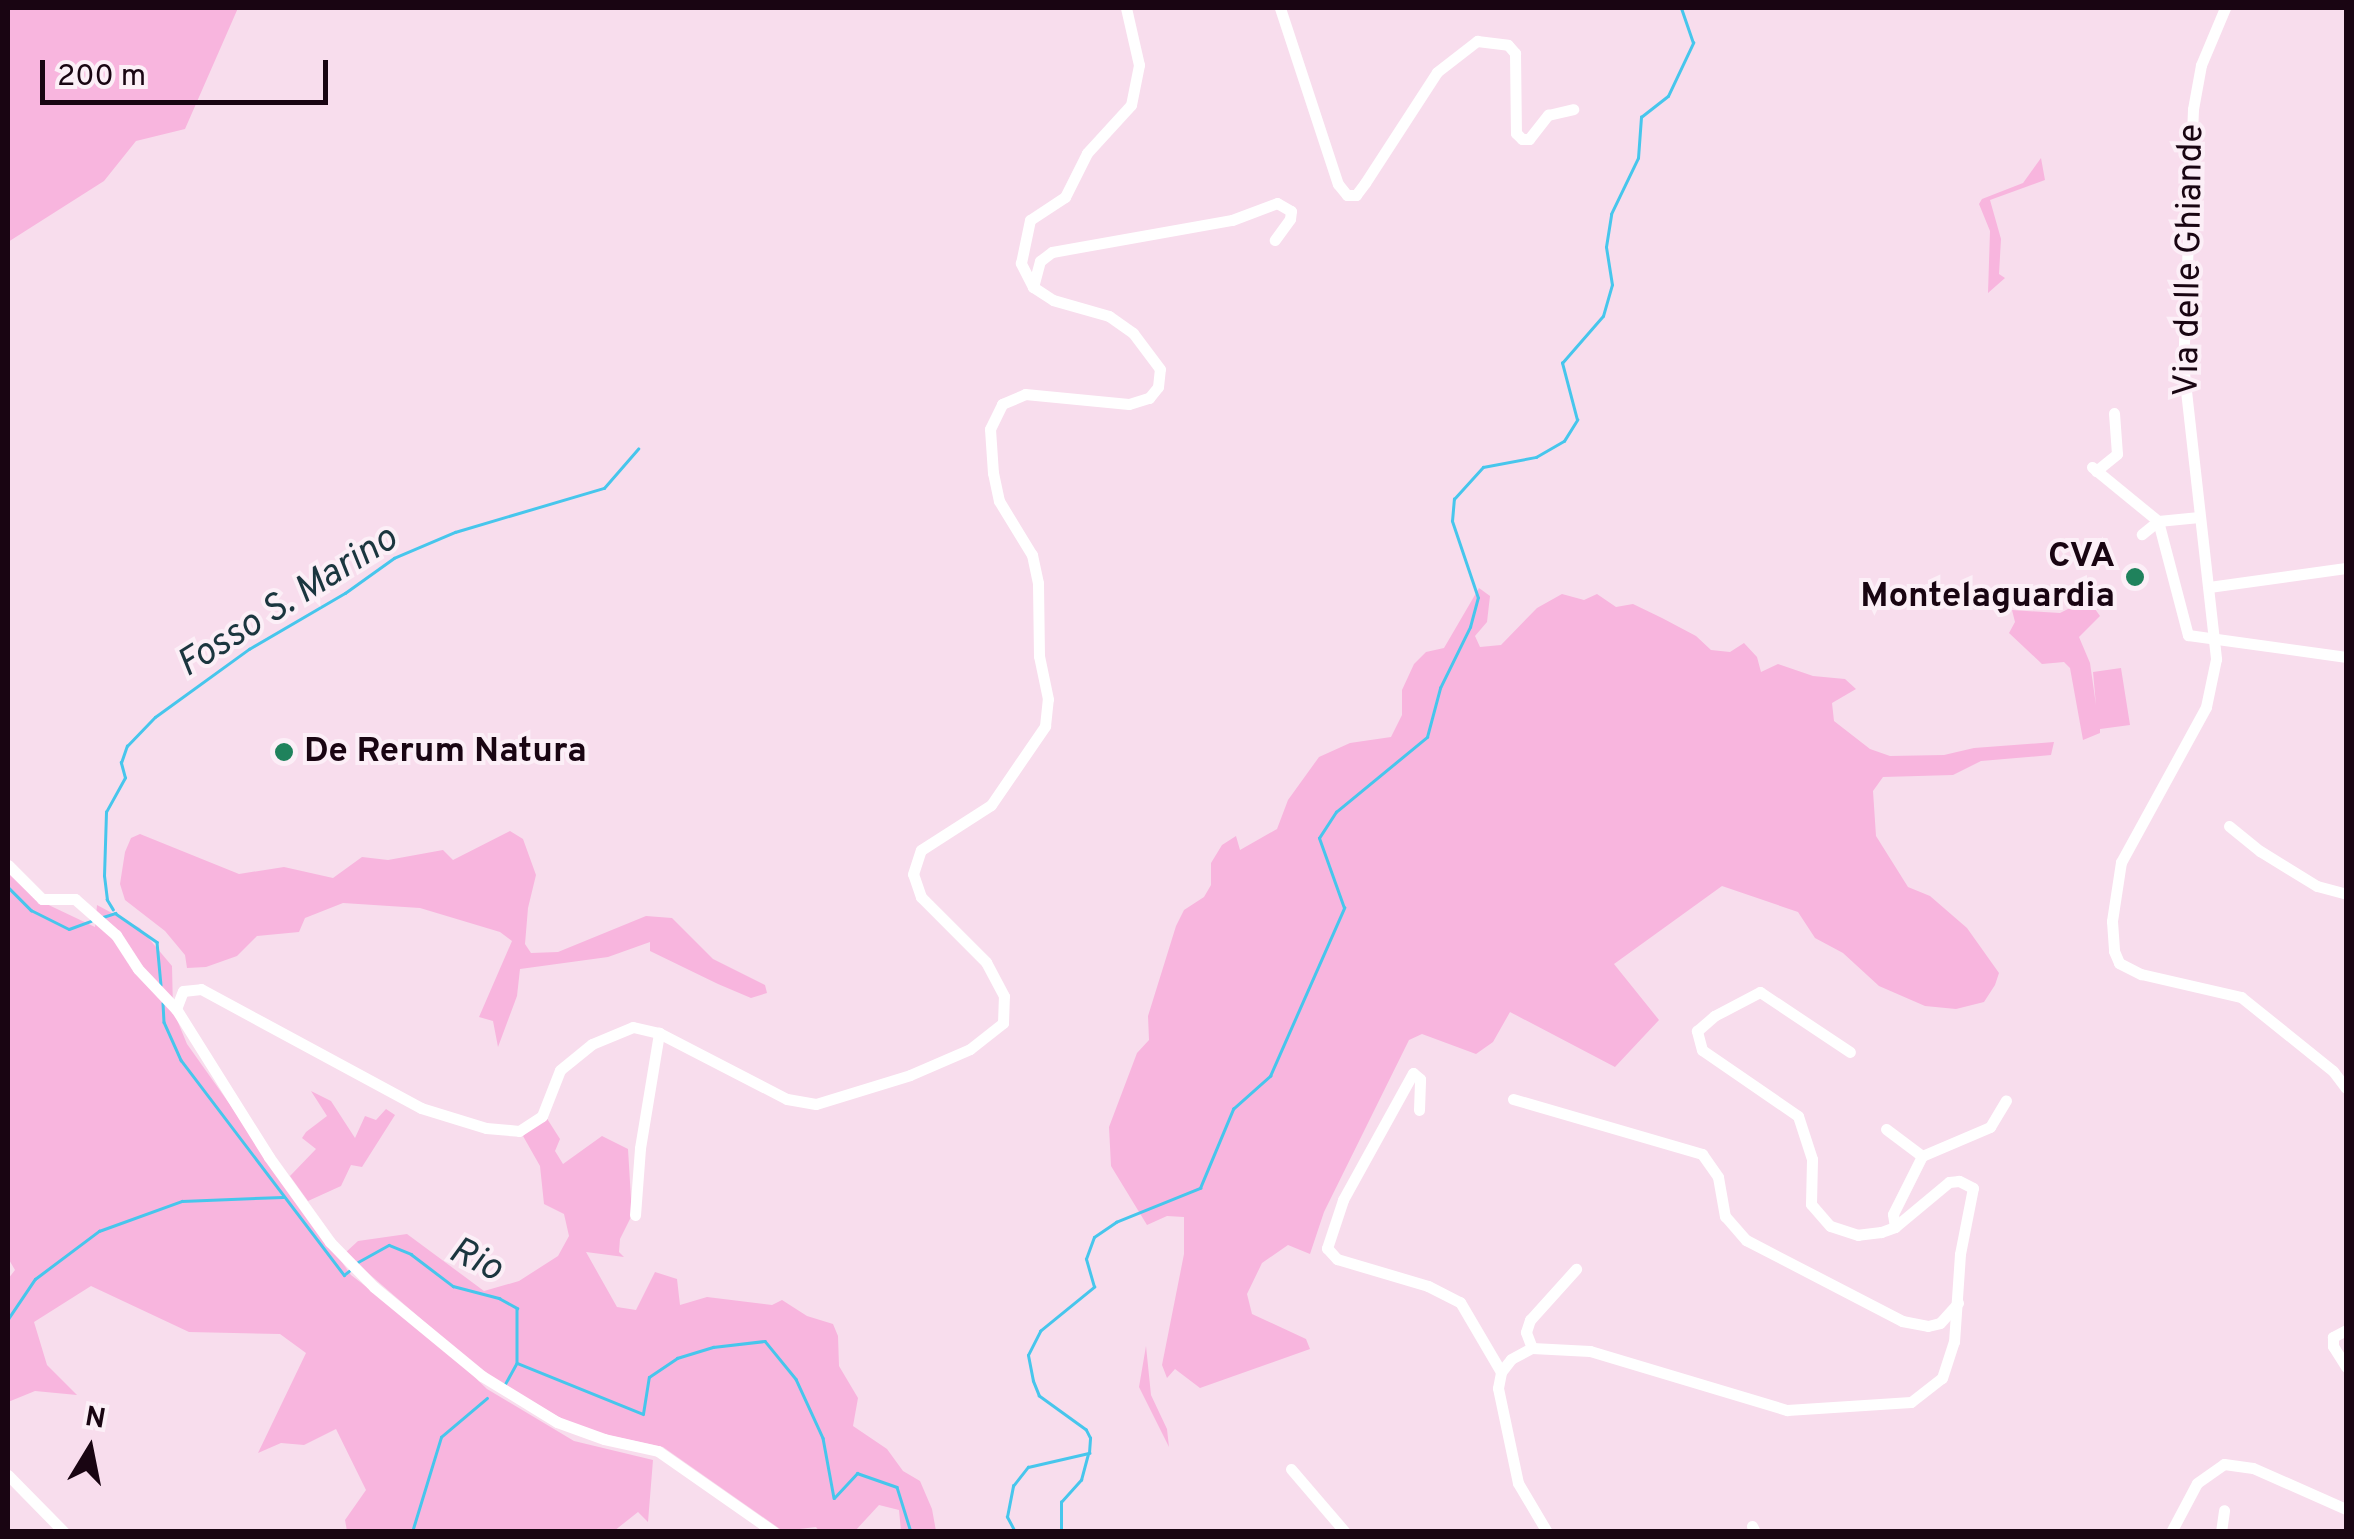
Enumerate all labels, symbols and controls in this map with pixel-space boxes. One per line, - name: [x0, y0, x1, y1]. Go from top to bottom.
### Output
- scale bar: [45, 40, 332, 102]
- text: 200 m: [57, 59, 146, 96]
- street label: Via delle Ghiande: [2167, 123, 2213, 397]
- water label: Fosso S. Marino: [170, 517, 406, 689]
- place label: CVA Montelaguardia: [1860, 536, 2115, 618]
- marker: CVA Montelaguardia: [2124, 566, 2146, 588]
- place label: De Rerum Natura: [304, 731, 587, 773]
- marker: De Rerum Natura: [273, 741, 295, 763]
- water label: Rio: [441, 1229, 509, 1293]
- north arrow: [40, 1399, 140, 1499]
- text: N: [82, 1400, 108, 1439]

